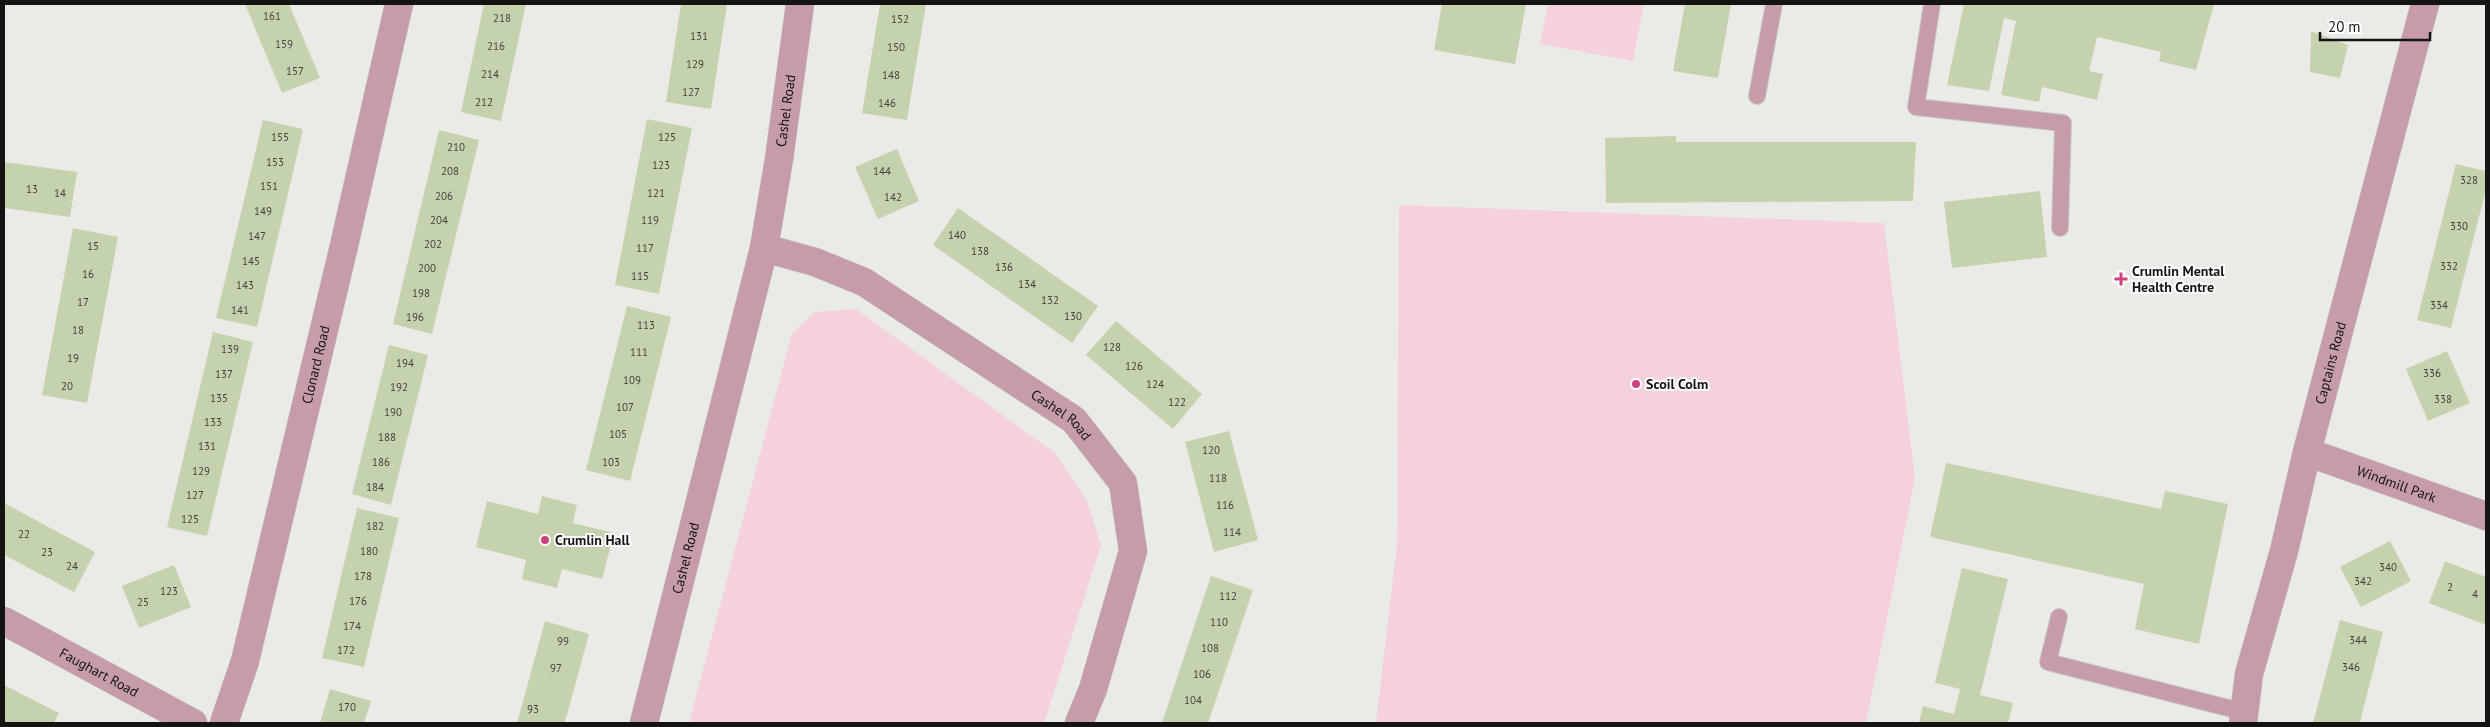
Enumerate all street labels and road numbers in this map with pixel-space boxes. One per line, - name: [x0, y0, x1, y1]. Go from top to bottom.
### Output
- street label: Cashel Road: [772, 73, 799, 148]
- street label: Captains Road: [2311, 320, 2350, 406]
- street label: Clonard Road: [298, 324, 334, 406]
- street label: Cashel Road: [1028, 385, 1095, 444]
- street label: Windmill Park: [2354, 461, 2439, 507]
- street label: Cashel Road: [668, 521, 703, 596]
- street label: Faughart Road: [56, 644, 142, 701]

